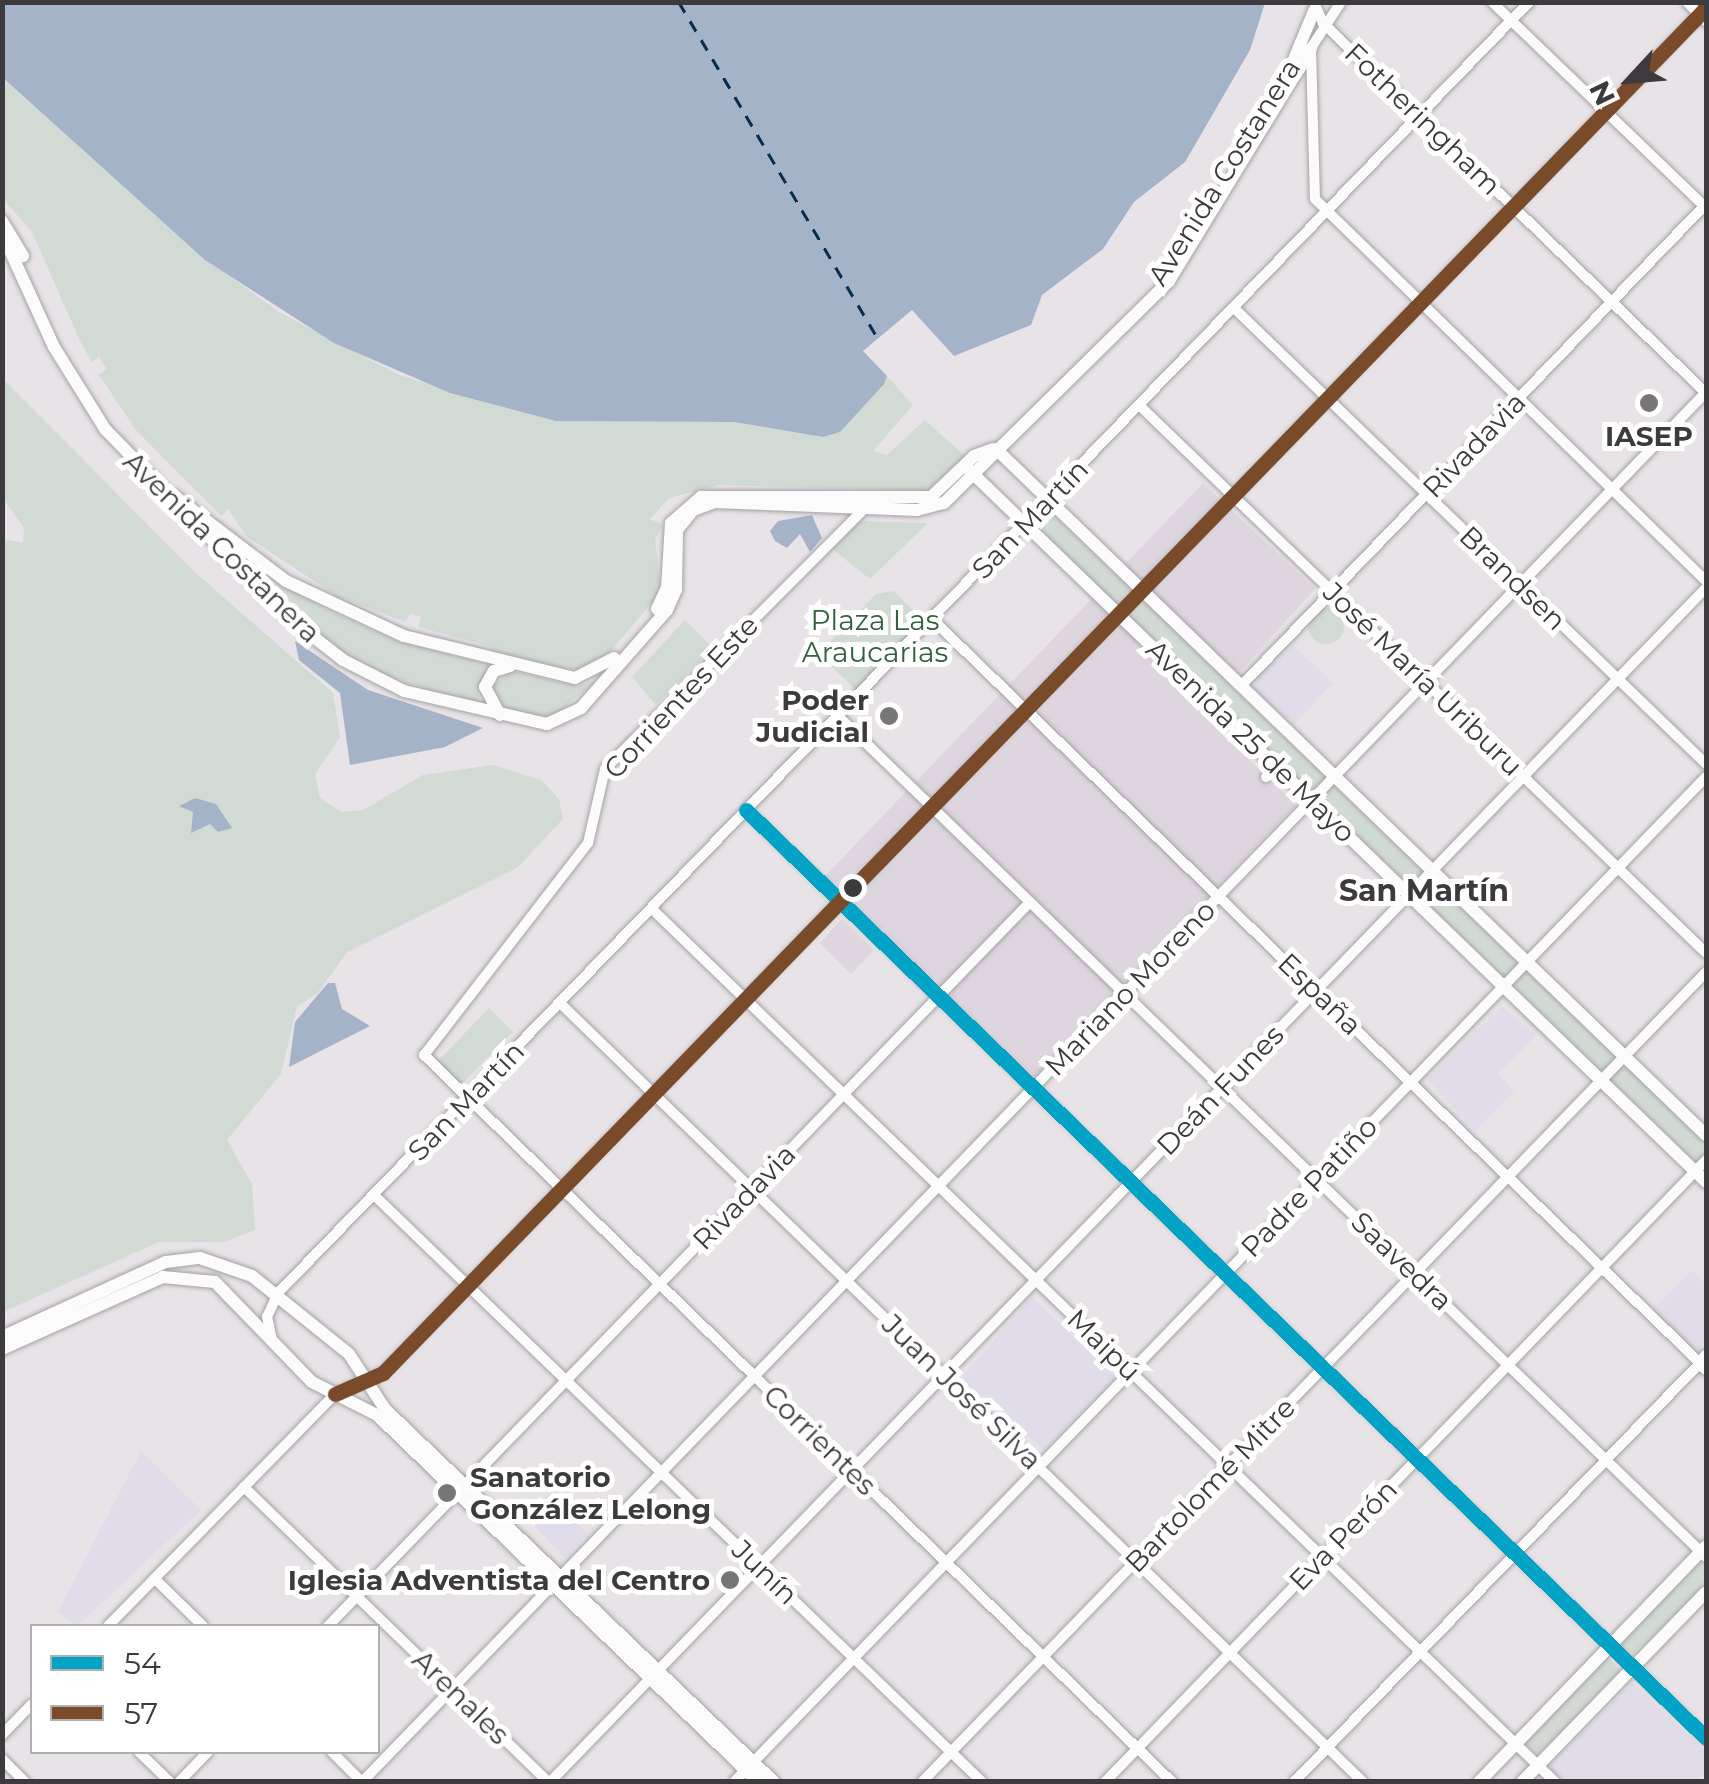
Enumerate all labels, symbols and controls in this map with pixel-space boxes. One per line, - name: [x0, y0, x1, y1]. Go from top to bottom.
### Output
- north arrow: [1579, 30, 1679, 130]
- street label: Fotheringham: [1338, 36, 1508, 202]
- street label: Avenida Costanera: [1141, 53, 1307, 291]
- text: N: [1582, 76, 1622, 111]
- street label: Rivadavia: [1416, 385, 1532, 505]
- marker: IASEP: [1638, 392, 1660, 414]
- place label: IASEP: [1605, 419, 1693, 453]
- street label: Avenida Costanera: [117, 444, 327, 650]
- street label: San Martín: [965, 452, 1095, 586]
- street label: Brandsen: [1453, 519, 1573, 637]
- street label: José María Uriburu: [1316, 575, 1530, 783]
- park label: Plaza Las Araucarias: [802, 603, 948, 669]
- street label: Corrientes Este: [597, 608, 765, 786]
- street label: Avenida 25 de Mayo: [1139, 632, 1363, 850]
- place label: Poder Judicial: [756, 683, 869, 749]
- marker: Poder Judicial: [878, 705, 900, 727]
- district label: San Martín: [1339, 873, 1509, 909]
- unlabelled marker: [843, 878, 863, 898]
- street label: Mariano Moreno: [1038, 893, 1222, 1083]
- street label: España: [1271, 946, 1369, 1042]
- street label: Deán Funes: [1150, 1018, 1290, 1162]
- street label: San Martín: [401, 1034, 531, 1168]
- street label: Padre Patiño: [1234, 1110, 1384, 1264]
- street label: Rivadavia: [686, 1137, 802, 1257]
- street label: Saavedra: [1345, 1205, 1459, 1317]
- street label: Maipú: [1060, 1302, 1148, 1388]
- street label: Juan José Silva: [875, 1307, 1049, 1477]
- street label: Corrientes: [757, 1378, 883, 1502]
- street label: Bartolomé Mitre: [1118, 1391, 1302, 1579]
- place label: Sanatorio González Lelong: [470, 1460, 711, 1526]
- street label: Eva Perón: [1282, 1473, 1404, 1597]
- marker: Sanatorio González Lelong: [434, 1480, 460, 1506]
- street label: Junín: [725, 1533, 805, 1611]
- place label: Iglesia Adventista del Centro: [288, 1563, 710, 1597]
- marker: Iglesia Adventista del Centro: [719, 1569, 741, 1591]
- legend: [30, 1624, 380, 1754]
- street label: Arenales: [406, 1643, 516, 1751]
- text: 54: [124, 1645, 161, 1682]
- text: 57: [124, 1695, 158, 1732]

